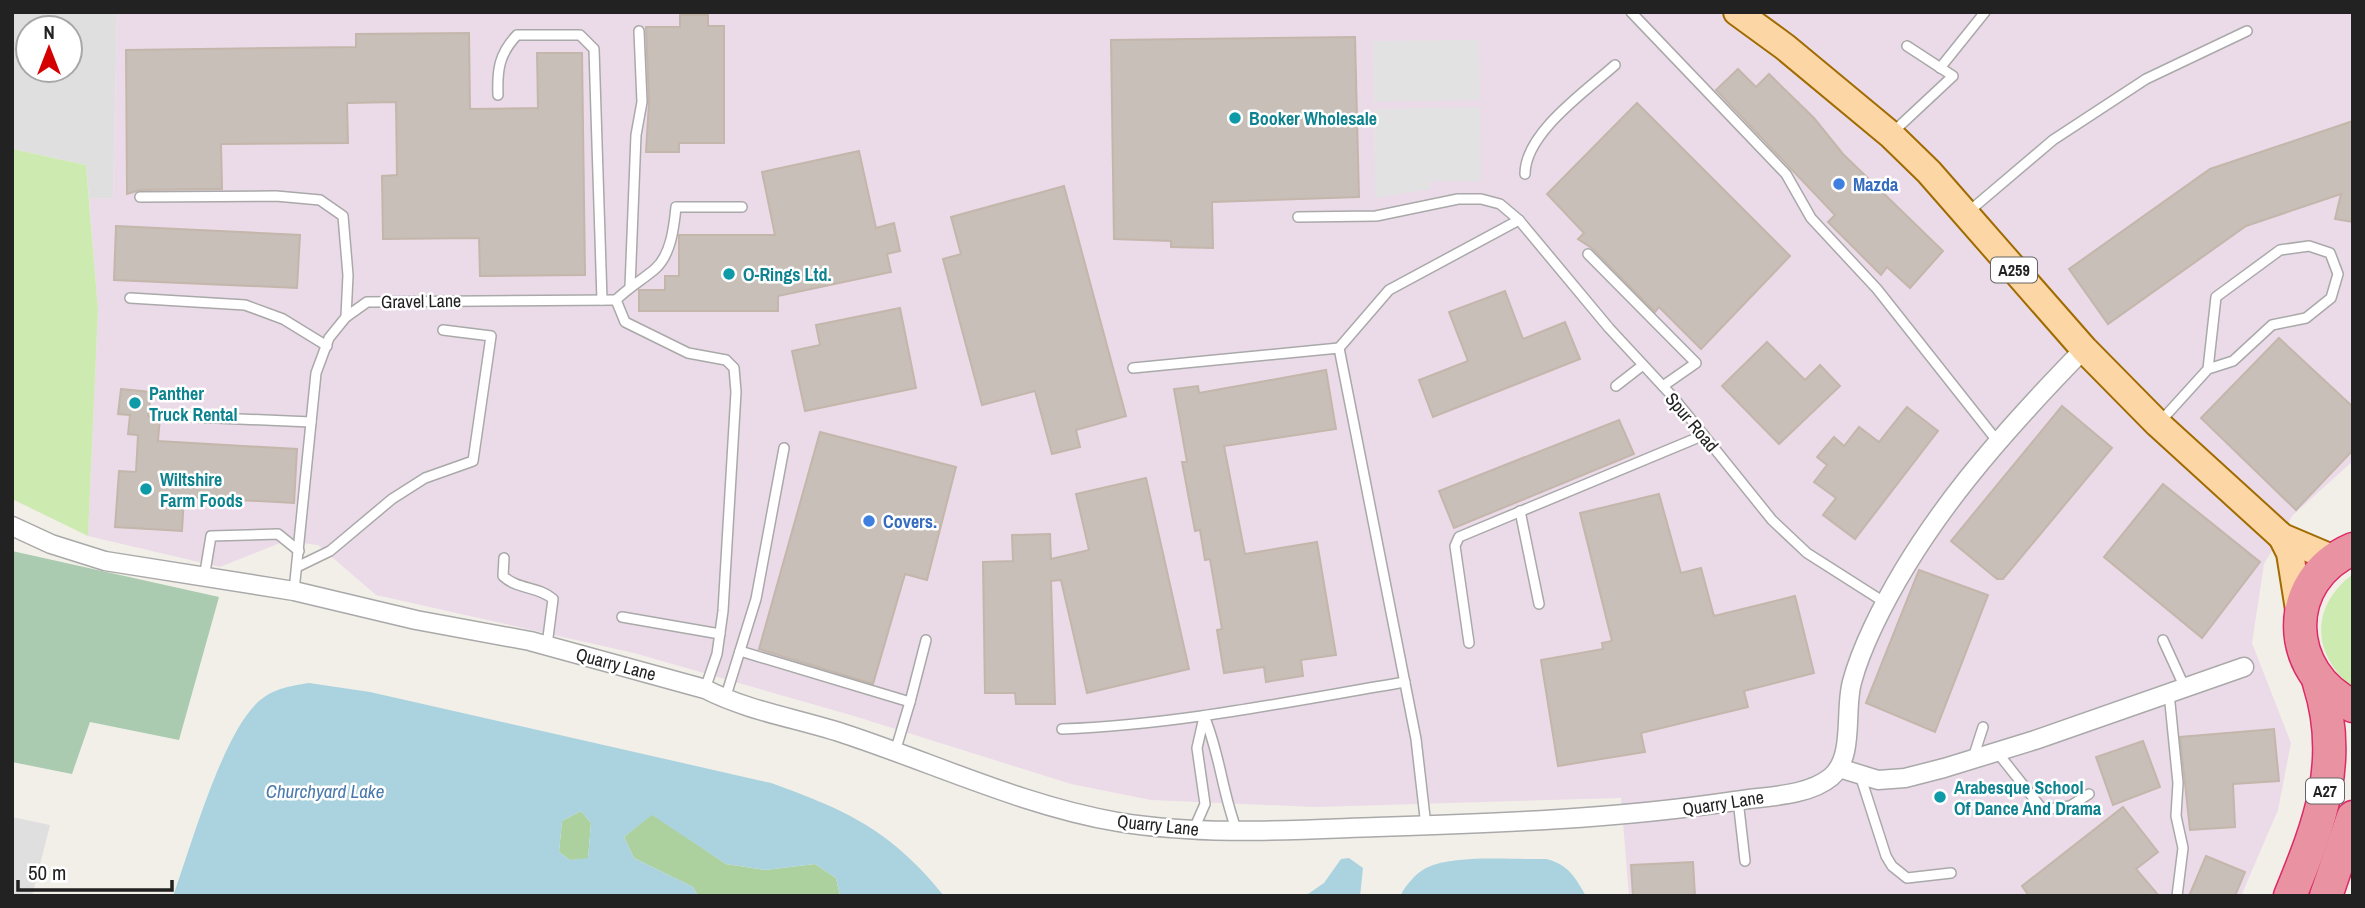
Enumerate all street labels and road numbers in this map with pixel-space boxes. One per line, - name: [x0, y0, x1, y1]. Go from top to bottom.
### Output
- road number: A259: [1991, 258, 2037, 282]
- street label: Gravel Lane: [381, 288, 461, 314]
- street label: Spur Road: [1660, 387, 1724, 457]
- street label: Quarry Lane: [573, 641, 659, 687]
- road number: A27: [2306, 778, 2344, 804]
- street label: Quarry Lane: [1681, 784, 1765, 822]
- street label: Quarry Lane: [1116, 808, 1200, 842]

